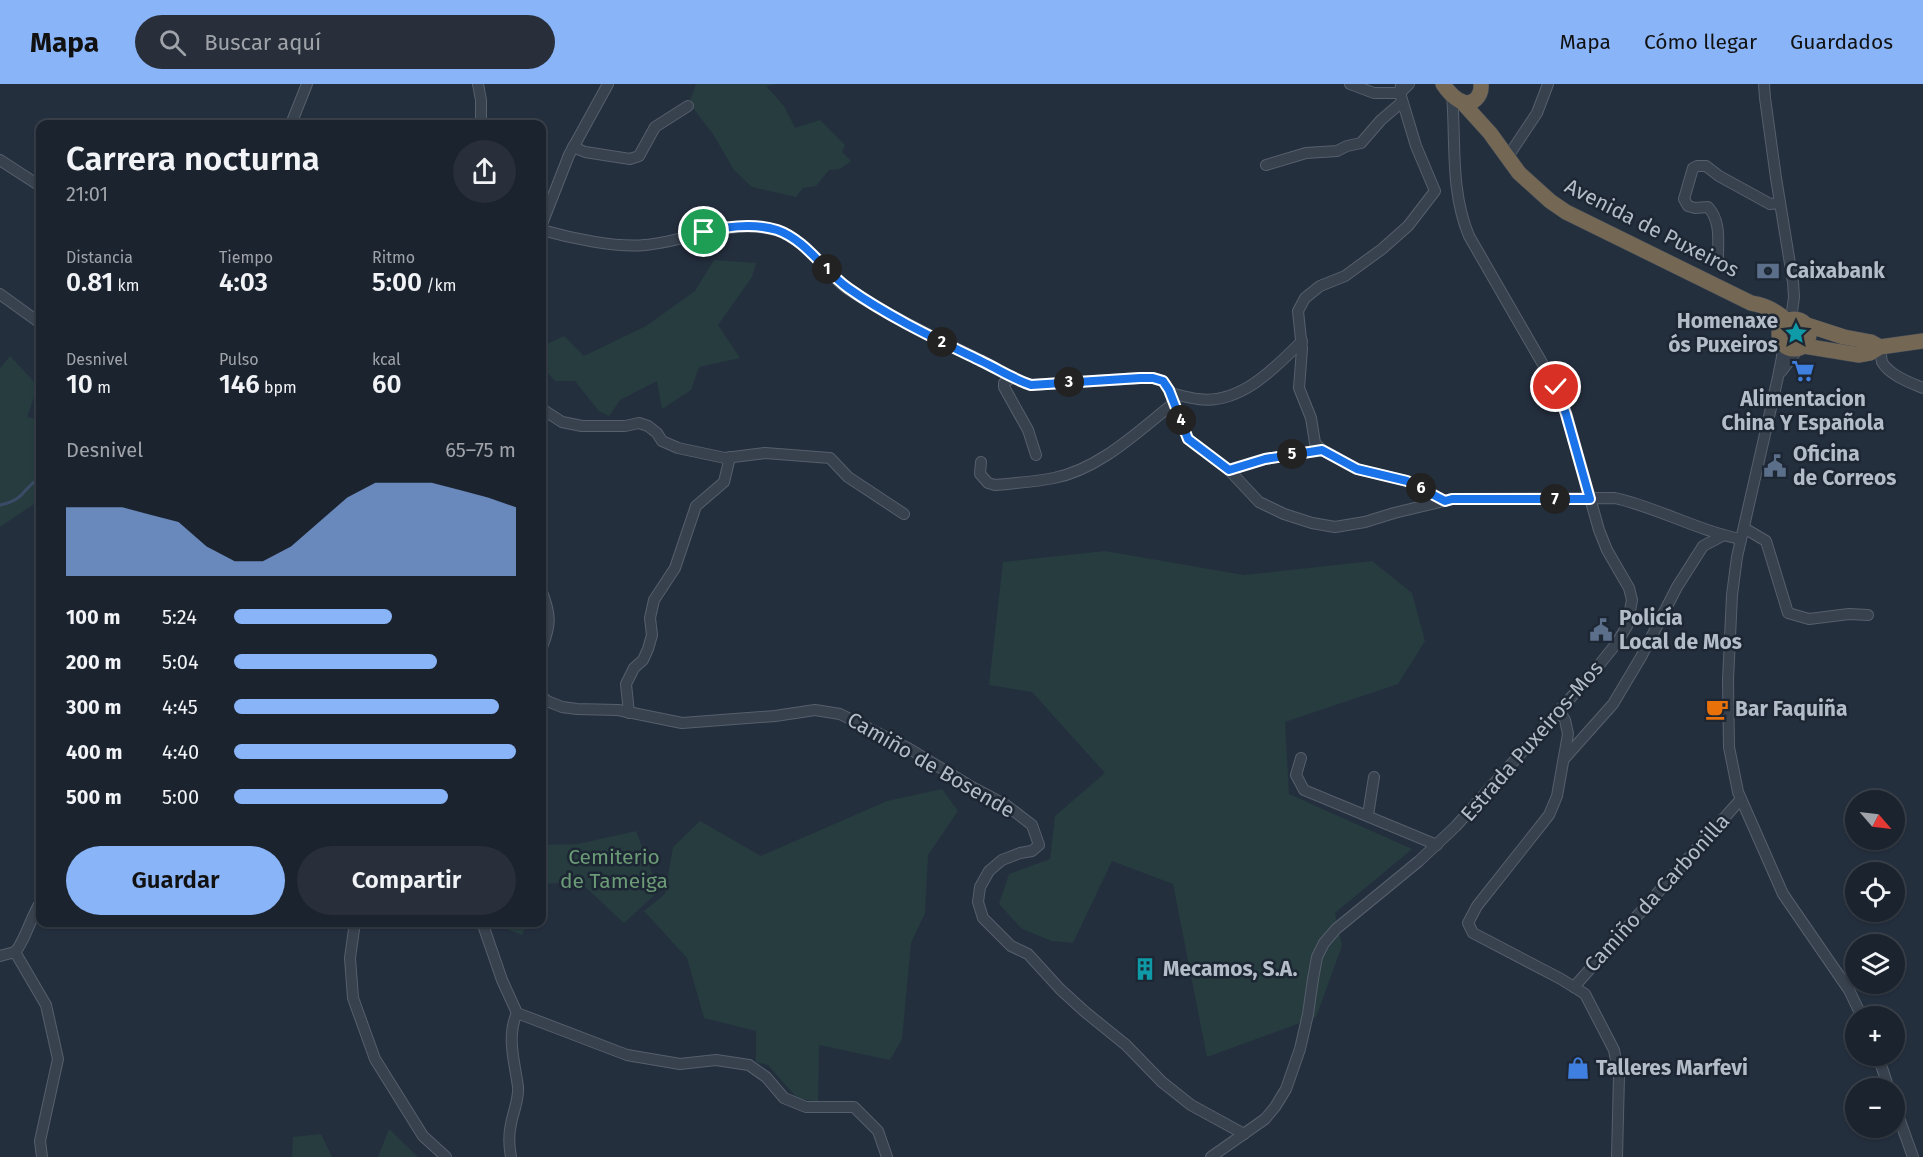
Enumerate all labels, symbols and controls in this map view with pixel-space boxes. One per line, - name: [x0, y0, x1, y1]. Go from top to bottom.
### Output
- search box: [135, 15, 555, 69]
- text: Mapa: [30, 26, 99, 59]
- icon: search: [156, 26, 189, 59]
- text: Buscar aquí: [204, 29, 321, 56]
- text: Mapa: [1559, 29, 1611, 55]
- text: Cómo llegar: [1644, 29, 1757, 55]
- text: Guardados: [1790, 29, 1893, 55]
- text: Carrera nocturna: [66, 139, 320, 179]
- button: share: [453, 140, 516, 203]
- street label: Avenida de Puxeiros: [1561, 173, 1744, 283]
- text: 21:01: [66, 182, 108, 206]
- pin: [678, 206, 729, 257]
- icon: arrive: [687, 215, 720, 248]
- text: Distancia: [66, 248, 133, 267]
- text: Tiempo: [219, 248, 273, 267]
- text: Ritmo: [372, 248, 415, 267]
- pin: 1: [812, 254, 842, 284]
- bank icon: Caixabank: [1755, 258, 1781, 284]
- place label: Caixabank: [1786, 258, 1885, 284]
- text: 1: [823, 259, 831, 278]
- text: 0.81: [66, 267, 113, 298]
- text: 4:03: [219, 267, 268, 298]
- text: 5:00: [372, 267, 422, 298]
- text: km: [113, 276, 139, 295]
- text: /km: [422, 276, 457, 295]
- place label: Homenaxe ós Puxeiros: [1668, 308, 1778, 358]
- place icon: Homenaxe ós Puxeiros: [1783, 320, 1809, 346]
- pin: 2: [927, 327, 957, 357]
- text: 2: [938, 332, 946, 351]
- text: Desnivel: [66, 350, 128, 369]
- text: Pulso: [219, 350, 259, 369]
- text: kcal: [372, 350, 401, 369]
- supermarket icon: Alimentacion China Y Española: [1790, 358, 1816, 384]
- pin: [1530, 361, 1581, 412]
- pin: 3: [1054, 367, 1084, 397]
- text: 10: [66, 369, 93, 400]
- text: 146: [219, 369, 260, 400]
- text: 60: [372, 369, 402, 400]
- icon: check: [1539, 370, 1572, 403]
- text: 3: [1065, 372, 1073, 391]
- text: m: [93, 378, 111, 397]
- text: bpm: [260, 378, 297, 397]
- place label: Alimentacion China Y Española: [1722, 386, 1884, 436]
- pin: 4: [1166, 405, 1196, 435]
- text: 4: [1176, 410, 1186, 429]
- text: Desnivel: [66, 438, 143, 462]
- text: 65–75 m: [445, 438, 516, 462]
- pin: 5: [1277, 439, 1307, 469]
- place label: Oficina de Correos: [1793, 441, 1896, 491]
- text: 5: [1288, 444, 1296, 463]
- public building icon: Oficina de Correos: [1762, 453, 1788, 479]
- pin: 6: [1406, 473, 1436, 503]
- text: 6: [1416, 478, 1426, 497]
- pin: 7: [1540, 484, 1570, 514]
- text: 7: [1551, 489, 1559, 508]
- text: 100 m: [66, 605, 120, 629]
- text: 5:24: [162, 605, 197, 629]
- place label: Policía Local de Mos: [1619, 605, 1742, 655]
- public building icon: Policía Local de Mos: [1588, 617, 1614, 643]
- text: 200 m: [66, 650, 121, 674]
- text: 5:04: [162, 650, 199, 674]
- street label: Estrada Puxeiros-Mos: [1455, 655, 1609, 827]
- text: 300 m: [66, 695, 121, 719]
- text: 4:45: [162, 695, 198, 719]
- cafe icon: Bar Faquiña: [1704, 696, 1730, 722]
- place label: Bar Faquiña: [1735, 696, 1848, 722]
- street label: Camiño de Bosende: [843, 706, 1019, 824]
- text: 400 m: [66, 740, 122, 764]
- text: 4:40: [162, 740, 199, 764]
- text: 500 m: [66, 785, 122, 809]
- text: 5:00: [162, 785, 199, 809]
- north arrow: [1845, 790, 1905, 850]
- map controls: [1845, 790, 1905, 1138]
- street label: Camiño da Carbonilla: [1579, 808, 1735, 978]
- park label: Cemiterio de Tameiga: [560, 844, 668, 894]
- button: Guardar: [66, 846, 285, 915]
- button: Compartir: [297, 846, 516, 915]
- button: locate: [1845, 862, 1905, 922]
- button: layers: [1845, 934, 1905, 994]
- building icon: Mecamos, S.A.: [1132, 956, 1158, 982]
- place label: Mecamos, S.A.: [1163, 956, 1297, 982]
- button: +: [1845, 1006, 1905, 1066]
- shop icon: Talleres Marfevi: [1565, 1055, 1591, 1081]
- place label: Talleres Marfevi: [1596, 1055, 1748, 1081]
- button: −: [1845, 1078, 1905, 1138]

